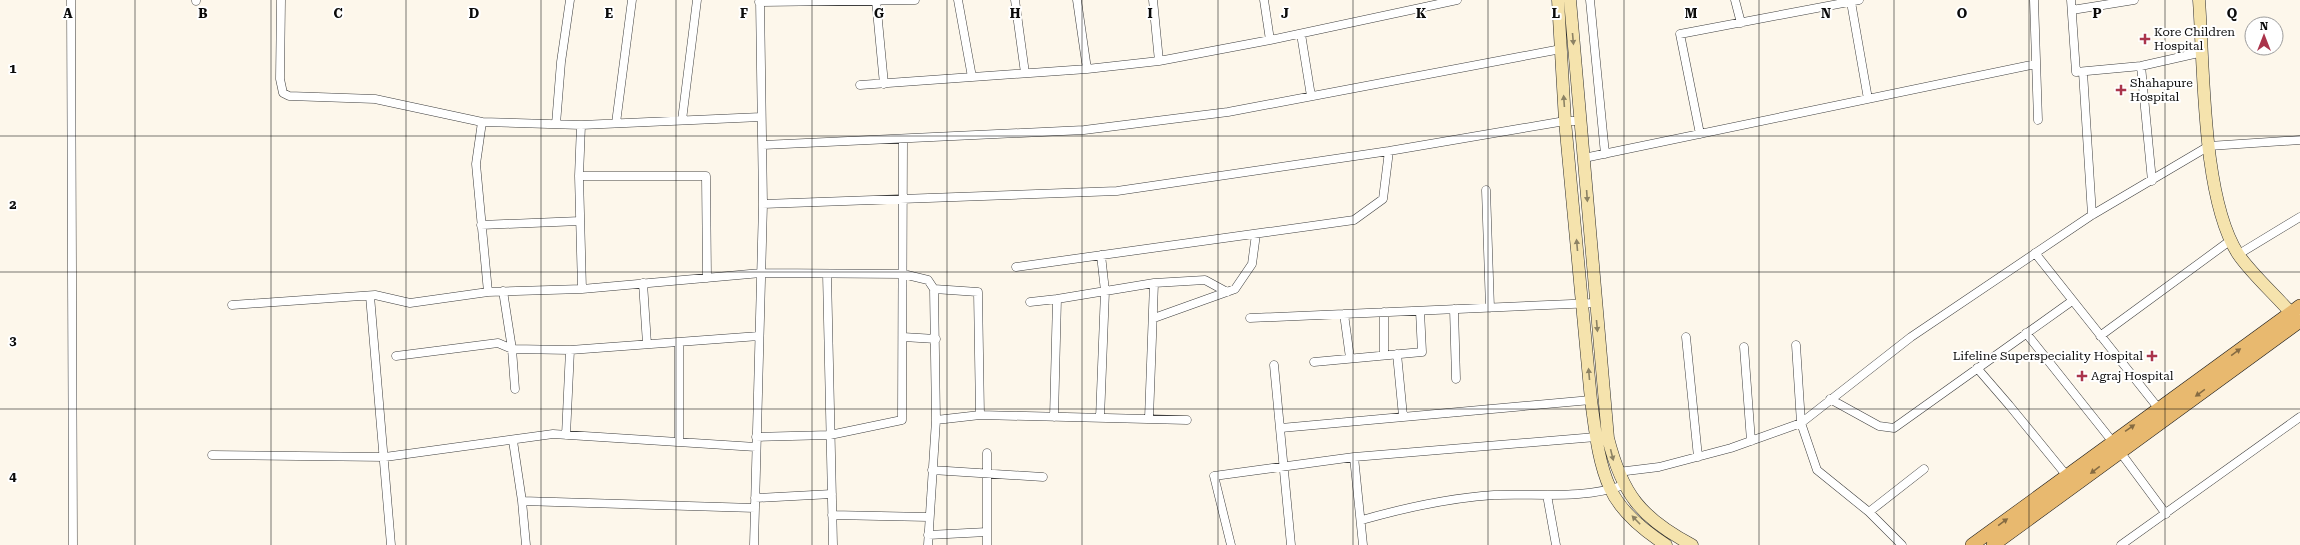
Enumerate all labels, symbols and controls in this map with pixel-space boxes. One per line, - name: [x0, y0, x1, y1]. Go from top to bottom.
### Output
- text: A: [63, 6, 73, 21]
- text: B: [198, 6, 208, 21]
- text: C: [333, 6, 343, 21]
- text: D: [469, 6, 479, 21]
- text: E: [605, 6, 613, 21]
- text: F: [740, 6, 748, 21]
- text: G: [874, 6, 884, 21]
- text: H: [1010, 6, 1021, 21]
- text: I: [1147, 6, 1153, 21]
- text: J: [1281, 6, 1289, 21]
- text: K: [1416, 6, 1427, 21]
- text: L: [1552, 6, 1560, 21]
- text: M: [1685, 6, 1698, 21]
- text: N: [1821, 6, 1831, 21]
- text: O: [1957, 6, 1968, 21]
- text: P: [2093, 6, 2102, 21]
- text: Q: [2227, 6, 2238, 21]
- north arrow: [2244, 16, 2284, 56]
- text: N: [2260, 20, 2269, 33]
- place label: Kore Children Hospital: [2154, 25, 2235, 53]
- one-way arrow: [1570, 33, 1577, 45]
- marker: Kore Children Hospital: [2139, 33, 2151, 45]
- text: 1: [9, 61, 17, 76]
- place label: Shahapure Hospital: [2130, 76, 2193, 104]
- marker: Shahapure Hospital: [2115, 84, 2127, 96]
- one-way arrow: [1561, 95, 1568, 108]
- one-way arrow: [1583, 190, 1590, 203]
- text: 2: [9, 197, 17, 212]
- one-way arrow: [1574, 239, 1581, 251]
- one-way arrow: [1594, 320, 1601, 332]
- text: 3: [9, 333, 17, 348]
- one-way arrow: [2231, 348, 2241, 356]
- place label: Lifeline Superspeciality Hospital: [1953, 349, 2143, 363]
- marker: Lifeline Superspeciality Hospital: [2146, 350, 2158, 362]
- one-way arrow: [1585, 368, 1592, 380]
- place label: Agraj Hospital: [2091, 369, 2174, 383]
- marker: Agraj Hospital: [2076, 370, 2088, 382]
- one-way arrow: [2195, 389, 2205, 397]
- one-way arrow: [2125, 424, 2136, 432]
- one-way arrow: [1610, 449, 1616, 461]
- one-way arrow: [2090, 466, 2101, 474]
- text: 4: [9, 469, 17, 484]
- one-way arrow: [1631, 515, 1641, 525]
- one-way arrow: [1998, 518, 2009, 526]

